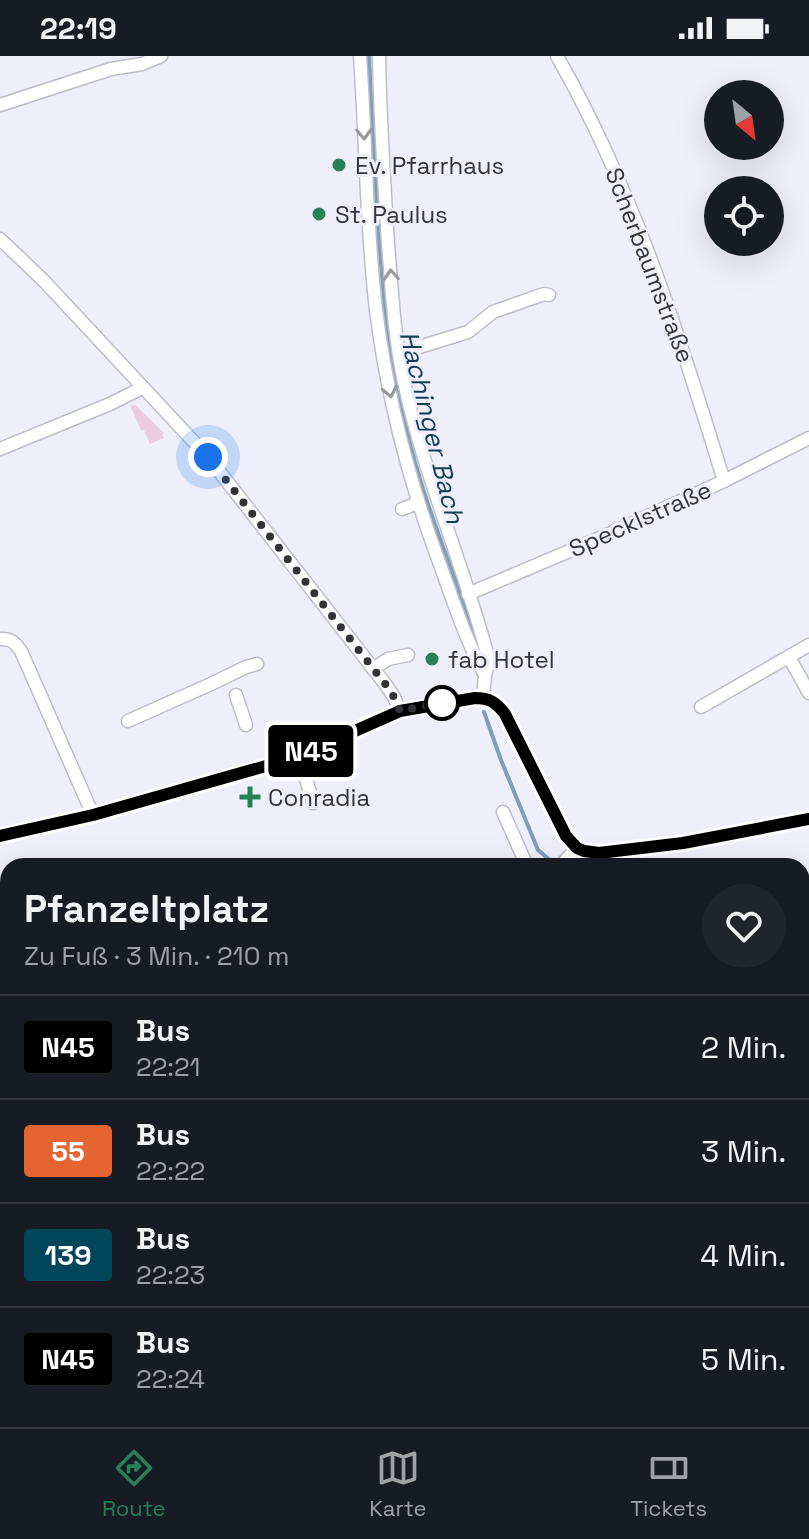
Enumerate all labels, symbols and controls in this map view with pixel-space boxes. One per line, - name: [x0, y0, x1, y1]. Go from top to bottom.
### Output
- text: 22:19: [40, 9, 117, 48]
- north arrow: [704, 80, 784, 160]
- map controls: [704, 80, 784, 256]
- one-way arrow: [356, 128, 373, 141]
- place label: Ev. Pfarrhaus: [355, 150, 504, 181]
- marker: Ev. Pfarrhaus: [330, 156, 348, 174]
- street label: Scherbaumstraße: [599, 163, 701, 367]
- button: locate: [704, 176, 784, 256]
- place label: St. Paulus: [335, 199, 448, 230]
- marker: St. Paulus: [310, 205, 328, 223]
- one-way arrow: [383, 268, 400, 281]
- water label: Hachinger Bach: [392, 327, 473, 528]
- one-way arrow: [381, 385, 398, 399]
- your location: [188, 437, 228, 477]
- street label: Specklstraße: [564, 474, 716, 564]
- place label: fab Hotel: [448, 644, 555, 675]
- marker: fab Hotel: [423, 650, 441, 668]
- unlabelled marker: [425, 686, 459, 720]
- line badge: N45: [265, 725, 357, 777]
- text: N45: [284, 733, 338, 769]
- place label: Conradia: [268, 782, 370, 813]
- marker: Conradia: [239, 786, 261, 808]
- button: heart: [702, 884, 786, 968]
- text: Pfanzeltplatz: [24, 885, 269, 933]
- text: Zu Fuß · 3 Min. · 210 m: [24, 939, 289, 973]
- text: Bus: [136, 1011, 190, 1050]
- text: 2 Min.: [701, 1028, 786, 1067]
- text: N45: [41, 1029, 95, 1065]
- text: 22:21: [136, 1050, 200, 1084]
- text: Bus: [136, 1115, 190, 1154]
- text: 3 Min.: [701, 1132, 786, 1171]
- text: 55: [51, 1133, 85, 1169]
- text: 22:22: [136, 1154, 205, 1188]
- text: Bus: [136, 1219, 190, 1258]
- text: 4 Min.: [700, 1236, 786, 1275]
- text: 139: [45, 1237, 91, 1273]
- text: 22:23: [136, 1258, 205, 1292]
- text: Bus: [136, 1323, 190, 1362]
- text: 5 Min.: [701, 1340, 786, 1379]
- text: N45: [41, 1341, 95, 1377]
- text: 22:24: [136, 1362, 205, 1396]
- tab: Route: [102, 1446, 166, 1522]
- tab: Karte: [369, 1446, 426, 1522]
- tab: Tickets: [630, 1446, 707, 1522]

